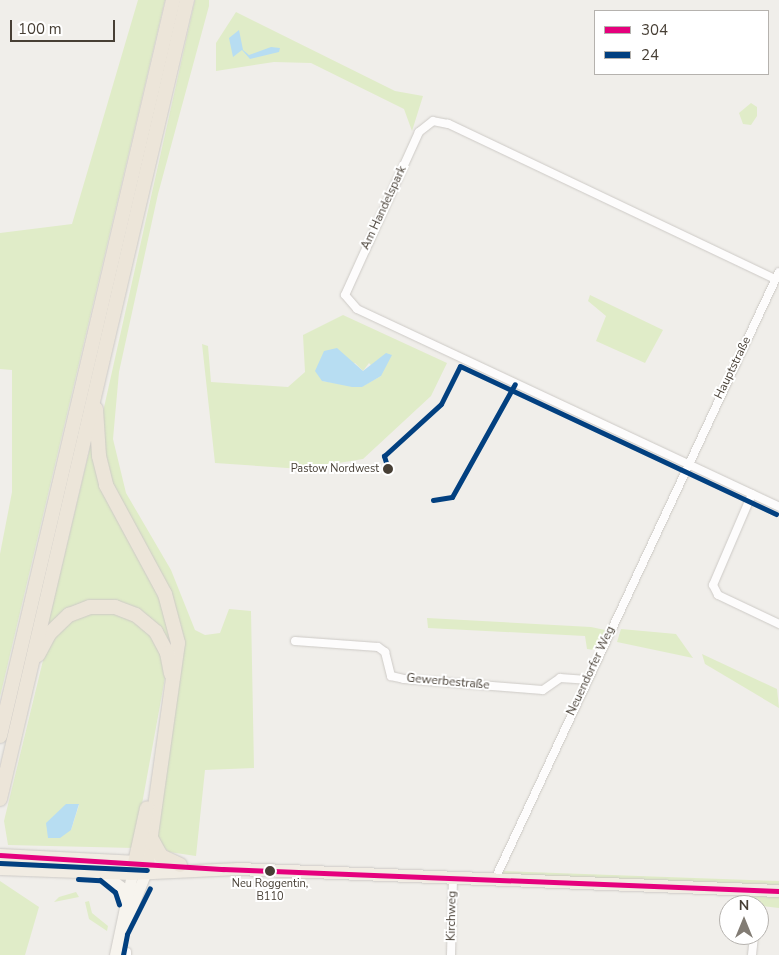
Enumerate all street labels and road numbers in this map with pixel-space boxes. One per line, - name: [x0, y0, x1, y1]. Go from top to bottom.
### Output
- street label: Am Handelspark: [358, 164, 410, 252]
- street label: Hauptstraße: [712, 334, 754, 402]
- street label: Neuendorfer Weg: [564, 624, 618, 718]
- street label: Gewerbestraße: [406, 671, 490, 693]
- street label: Kirchweg: [444, 891, 460, 941]

